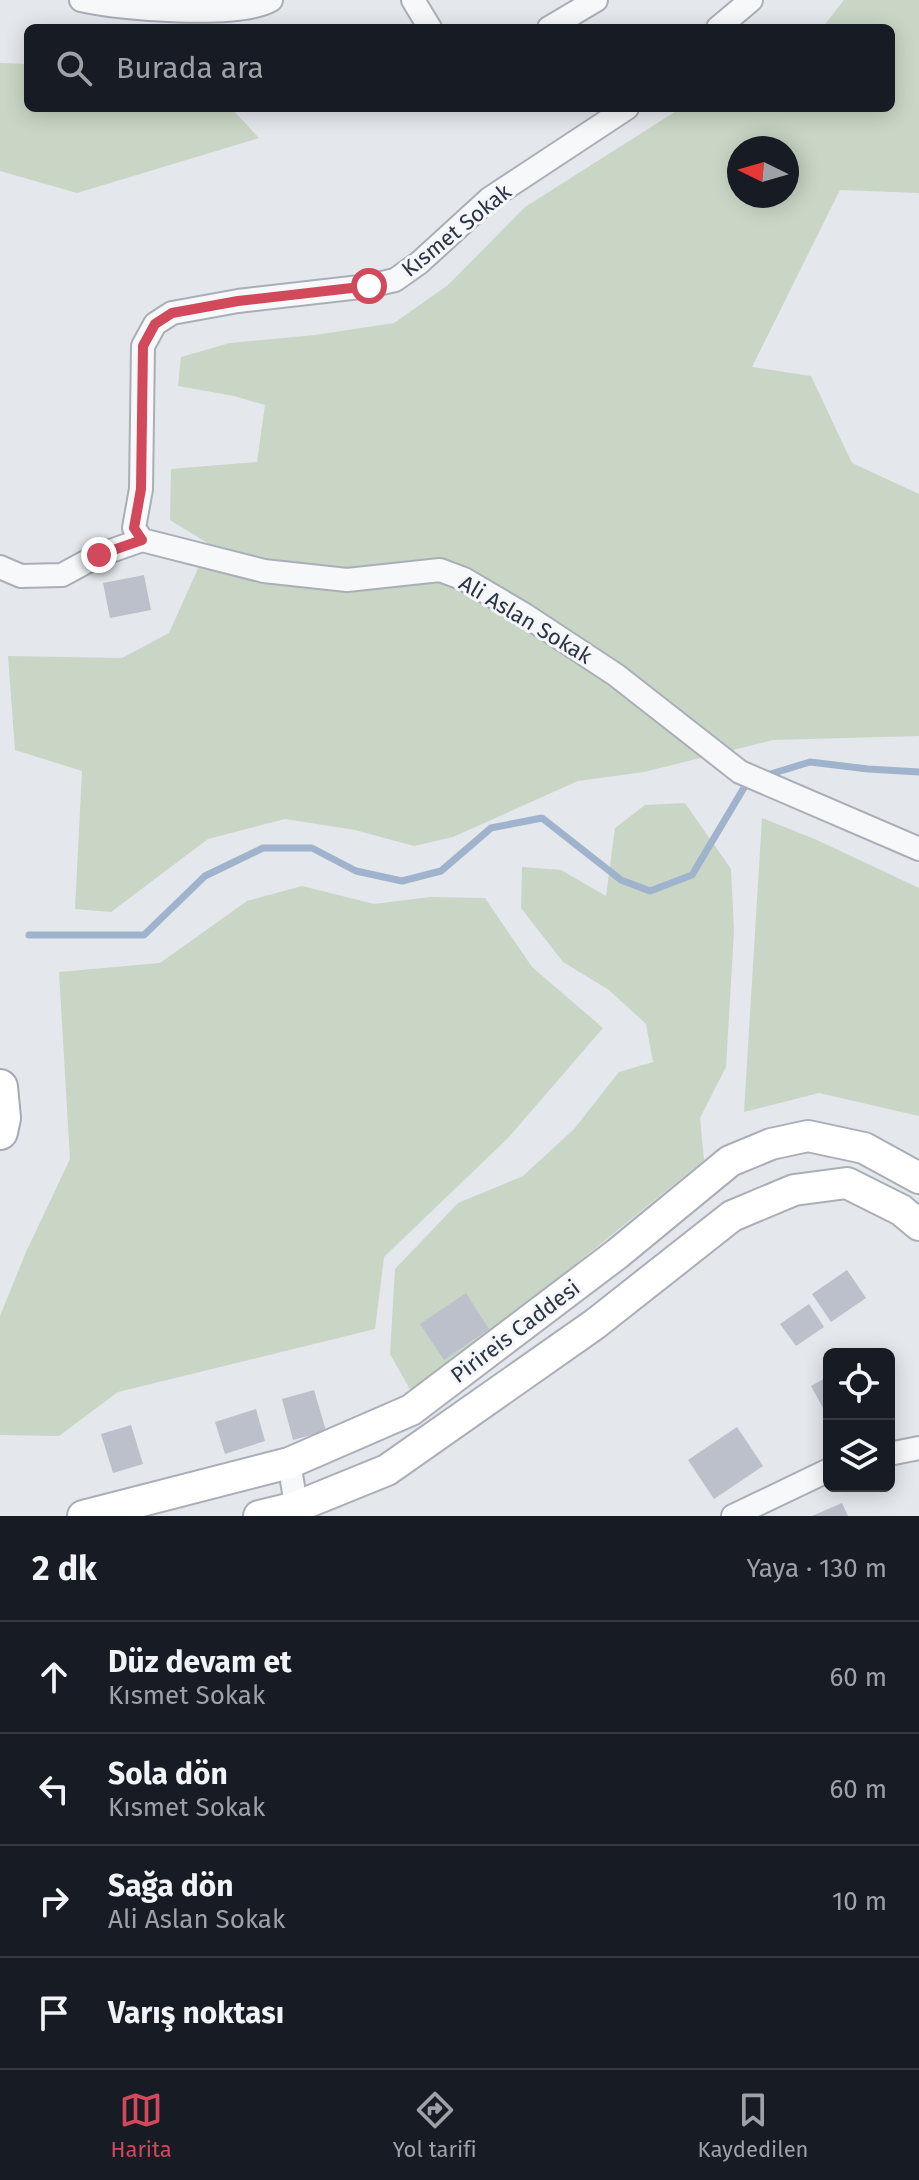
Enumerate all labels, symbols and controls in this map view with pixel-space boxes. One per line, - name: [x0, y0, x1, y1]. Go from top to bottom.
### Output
- search box: [24, 24, 895, 112]
- icon: search: [52, 46, 96, 90]
- text: Burada ara: [116, 50, 264, 86]
- north arrow: [727, 136, 799, 208]
- street label: Kısmet Sokak: [396, 178, 517, 283]
- route start: [351, 268, 387, 304]
- route end: [81, 537, 117, 573]
- street label: Ali Aslan Sokak: [455, 569, 598, 670]
- street label: Pirireis Caddesi: [445, 1274, 585, 1389]
- map controls: [823, 1348, 895, 1492]
- button: locate: [823, 1348, 895, 1420]
- button: layers: [823, 1420, 895, 1492]
- text: 2 dk: [32, 1548, 97, 1589]
- text: Yaya · 130 m: [747, 1553, 887, 1584]
- text: Düz devam et: [108, 1644, 292, 1680]
- icon: ahead: [32, 1655, 76, 1699]
- text: 60 m: [829, 1662, 887, 1693]
- text: Kısmet Sokak: [108, 1680, 265, 1711]
- text: Sola dön: [108, 1756, 228, 1792]
- icon: left: [32, 1767, 76, 1811]
- text: 60 m: [829, 1774, 887, 1805]
- text: Kısmet Sokak: [108, 1792, 265, 1823]
- text: Sağa dön: [108, 1868, 234, 1904]
- icon: right: [32, 1879, 76, 1923]
- text: 10 m: [832, 1886, 887, 1917]
- text: Ali Aslan Sokak: [108, 1904, 285, 1935]
- icon: arrive: [32, 1991, 76, 2035]
- text: Varış noktası: [108, 1995, 284, 2031]
- tab: Harita: [110, 2088, 172, 2163]
- tab: Yol tarifi: [393, 2088, 477, 2163]
- tab: Kaydedilen: [698, 2088, 809, 2163]

